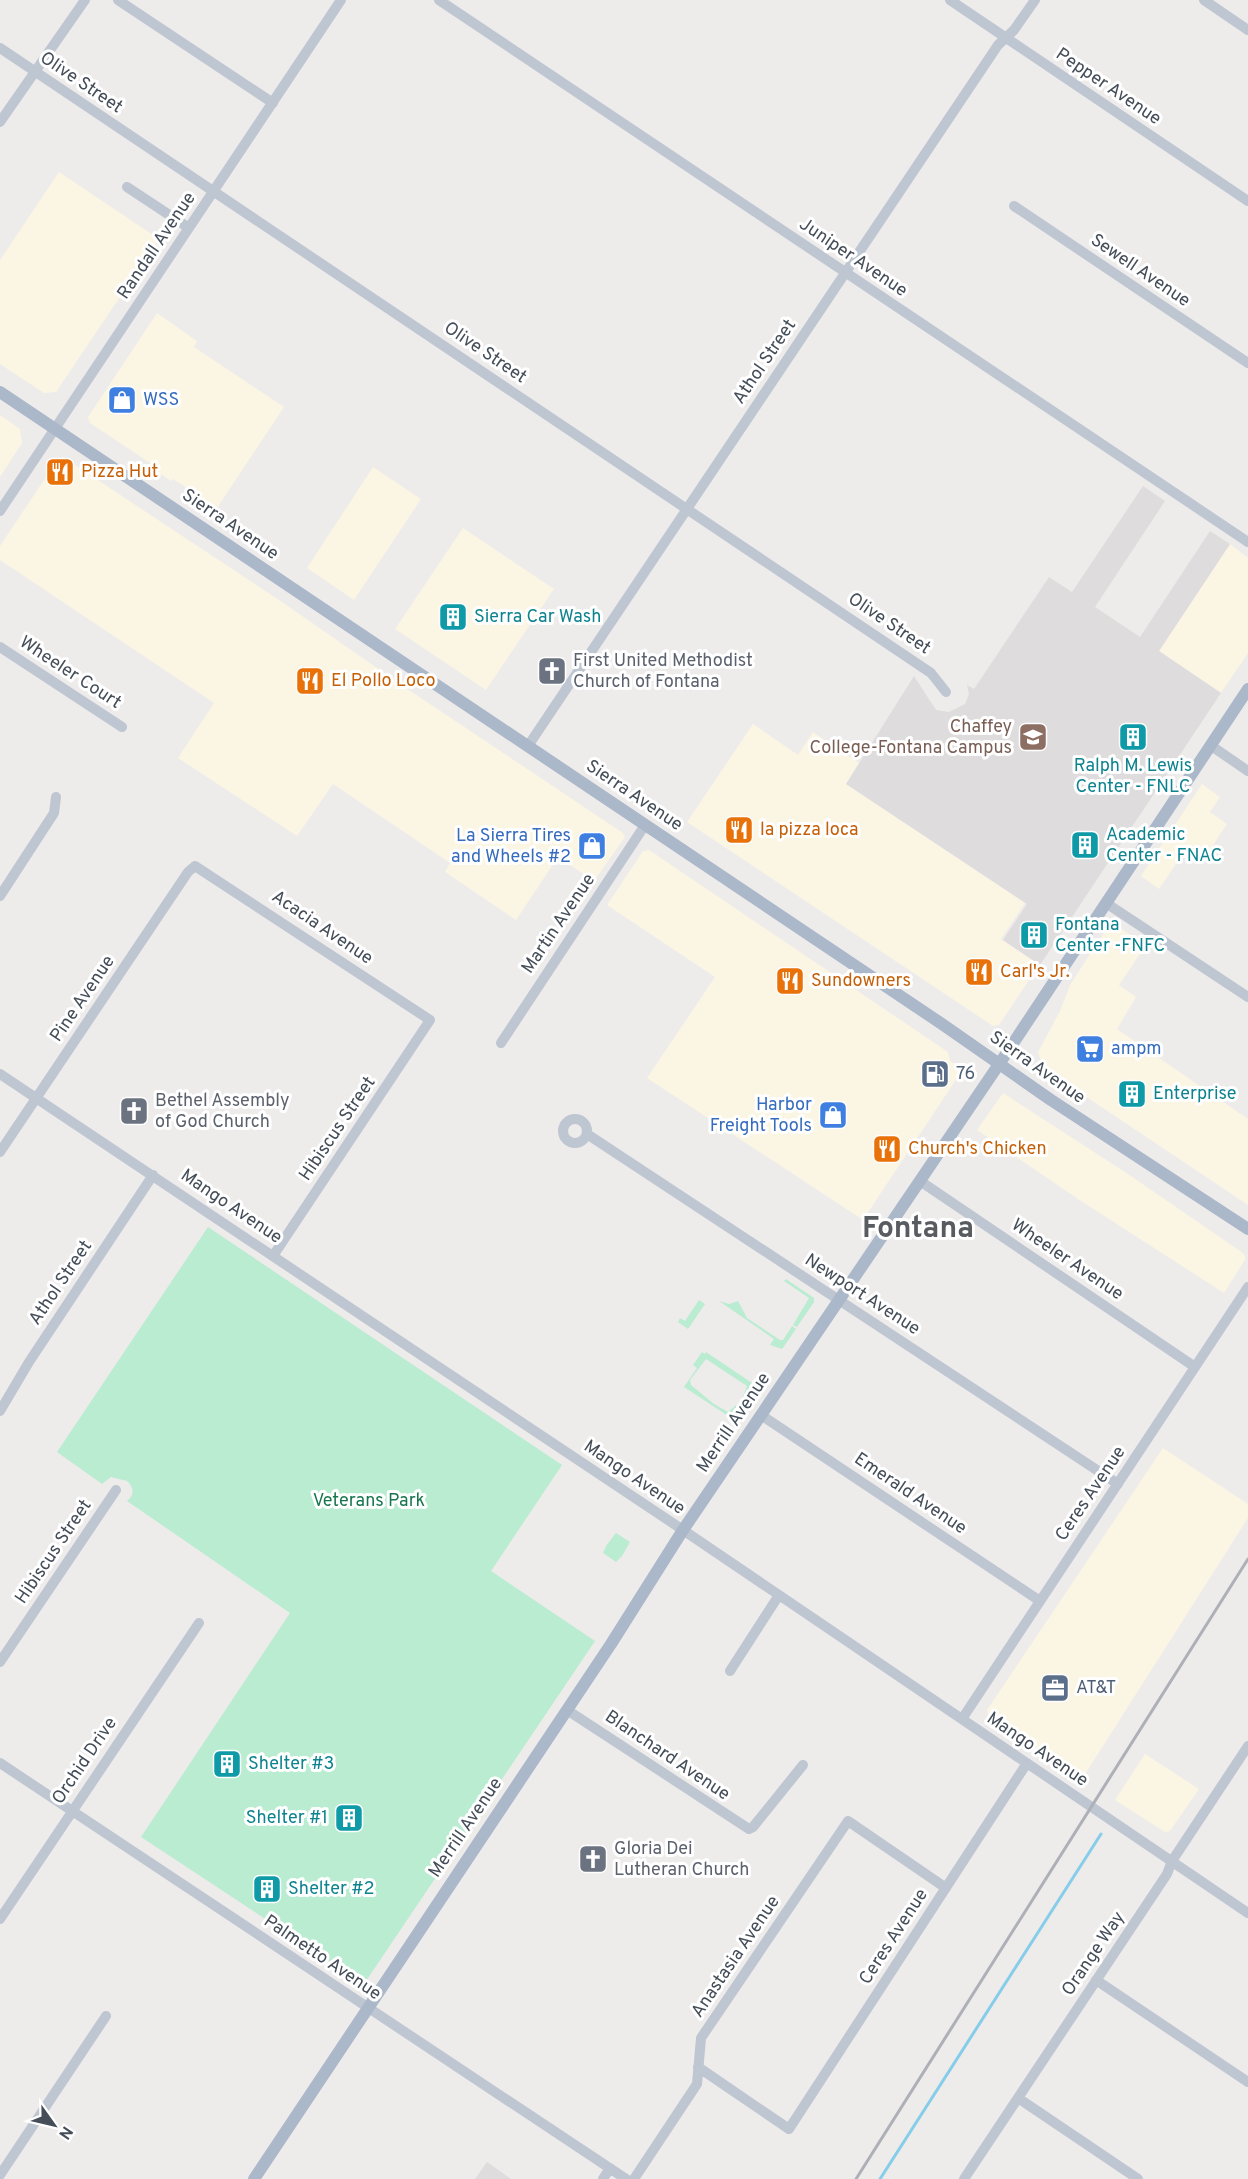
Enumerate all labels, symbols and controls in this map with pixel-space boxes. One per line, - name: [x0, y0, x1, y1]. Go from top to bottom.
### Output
- street label: Pepper Avenue: [1051, 43, 1165, 131]
- street label: Olive Street: [35, 47, 127, 119]
- street label: Randall Avenue: [113, 188, 201, 304]
- street label: Juniper Avenue: [794, 213, 912, 303]
- street label: Sewell Avenue: [1086, 229, 1194, 313]
- street label: Athol Street: [728, 315, 802, 409]
- street label: Olive Street: [439, 317, 531, 389]
- shop icon: WSS: [106, 384, 138, 416]
- place label: WSS: [143, 389, 179, 412]
- restaurant icon: Pizza Hut: [44, 456, 76, 488]
- place label: Pizza Hut: [81, 461, 158, 484]
- street label: Sierra Avenue: [177, 484, 283, 566]
- street label: Olive Street: [843, 588, 935, 660]
- building icon: Sierra Car Wash: [437, 601, 469, 633]
- place label: Sierra Car Wash: [474, 606, 601, 629]
- street label: Wheeler Court: [15, 631, 125, 715]
- place label: First United Methodist Church of Fontana: [573, 650, 753, 694]
- church icon: First United Methodist Church of Fontana: [536, 655, 568, 687]
- restaurant icon: El Pollo Loco: [294, 665, 326, 697]
- place label: El Pollo Loco: [331, 670, 435, 693]
- place label: Chaffey College-Fontana Campus: [810, 716, 1012, 760]
- school or university icon: Chaffey College-Fontana Campus: [1017, 721, 1049, 753]
- building icon: Ralph M. Lewis Center - FNLC: [1117, 721, 1149, 753]
- street label: Sierra Avenue: [581, 755, 687, 837]
- place label: Ralph M. Lewis Center - FNLC: [1074, 755, 1192, 799]
- restaurant icon: la pizza loca: [723, 814, 755, 846]
- place label: la pizza loca: [760, 819, 858, 842]
- place label: Academic Center - FNAC: [1106, 824, 1222, 868]
- place label: La Sierra Tires and Wheels #2: [451, 825, 571, 869]
- building icon: Academic Center - FNAC: [1069, 829, 1101, 861]
- shop icon: La Sierra Tires and Wheels #2: [576, 830, 608, 862]
- street label: Martin Avenue: [517, 870, 601, 978]
- street label: Acacia Avenue: [267, 886, 377, 970]
- place label: Fontana Center -FNFC: [1055, 914, 1165, 958]
- building icon: Fontana Center -FNFC: [1018, 919, 1050, 951]
- street label: Pine Avenue: [46, 951, 120, 1047]
- restaurant icon: Carl's Jr.: [963, 956, 995, 988]
- place label: Carl's Jr.: [1000, 961, 1070, 984]
- restaurant icon: Sundowners: [774, 965, 806, 997]
- place label: Sundowners: [811, 970, 911, 993]
- street label: Sierra Avenue: [985, 1026, 1089, 1110]
- supermarket icon: ampm: [1074, 1033, 1106, 1065]
- place label: ampm: [1111, 1038, 1162, 1061]
- fuel station icon: 76: [919, 1058, 951, 1090]
- place label: 76: [956, 1063, 975, 1086]
- street label: Hibiscus Street: [295, 1072, 381, 1186]
- building icon: Enterprise: [1116, 1078, 1148, 1110]
- place label: Enterprise: [1153, 1083, 1236, 1106]
- place label: Bethel Assembly of God Church: [155, 1090, 290, 1134]
- place label: Harbor Freight Tools: [710, 1094, 812, 1138]
- church icon: Bethel Assembly of God Church: [118, 1095, 150, 1127]
- shop icon: Harbor Freight Tools: [817, 1099, 849, 1131]
- restaurant icon: Church's Chicken: [871, 1133, 903, 1165]
- place label: Church's Chicken: [908, 1138, 1047, 1161]
- street label: Mango Avenue: [176, 1165, 286, 1249]
- district label: Fontana: [862, 1211, 974, 1248]
- street label: Wheeler Avenue: [1006, 1214, 1128, 1306]
- street label: Athol Street: [24, 1236, 98, 1330]
- street label: Newport Avenue: [800, 1249, 924, 1341]
- street label: Merrill Avenue: [692, 1369, 776, 1477]
- street label: Mango Avenue: [579, 1436, 689, 1520]
- street label: Ceres Avenue: [1051, 1442, 1131, 1546]
- street label: Emerald Avenue: [849, 1448, 971, 1540]
- park label: Veterans Park: [313, 1490, 425, 1513]
- street label: Hibiscus Street: [11, 1495, 97, 1609]
- office icon: AT&T: [1039, 1672, 1071, 1704]
- place label: AT&T: [1076, 1677, 1116, 1700]
- street label: Blanchard Avenue: [600, 1706, 734, 1806]
- street label: Mango Avenue: [982, 1708, 1092, 1792]
- street label: Orchid Drive: [47, 1713, 123, 1809]
- building icon: Shelter #3: [211, 1748, 243, 1780]
- place label: Shelter #3: [248, 1753, 334, 1776]
- street label: Merrill Avenue: [424, 1774, 508, 1882]
- building icon: Shelter #1: [333, 1802, 365, 1834]
- place label: Shelter #1: [246, 1807, 328, 1830]
- place label: Gloria Dei Lutheran Church: [614, 1838, 749, 1882]
- church icon: Gloria Dei Lutheran Church: [577, 1843, 609, 1875]
- building icon: Shelter #2: [251, 1873, 283, 1905]
- place label: Shelter #2: [288, 1878, 375, 1901]
- street label: Ceres Avenue: [854, 1885, 934, 1989]
- street label: Anastasia Avenue: [687, 1892, 785, 2022]
- street label: Orange Way: [1057, 1907, 1131, 2001]
- street label: Palmetto Avenue: [259, 1910, 385, 2006]
- north arrow: [24, 2095, 84, 2155]
- text: N: [53, 2122, 76, 2143]

